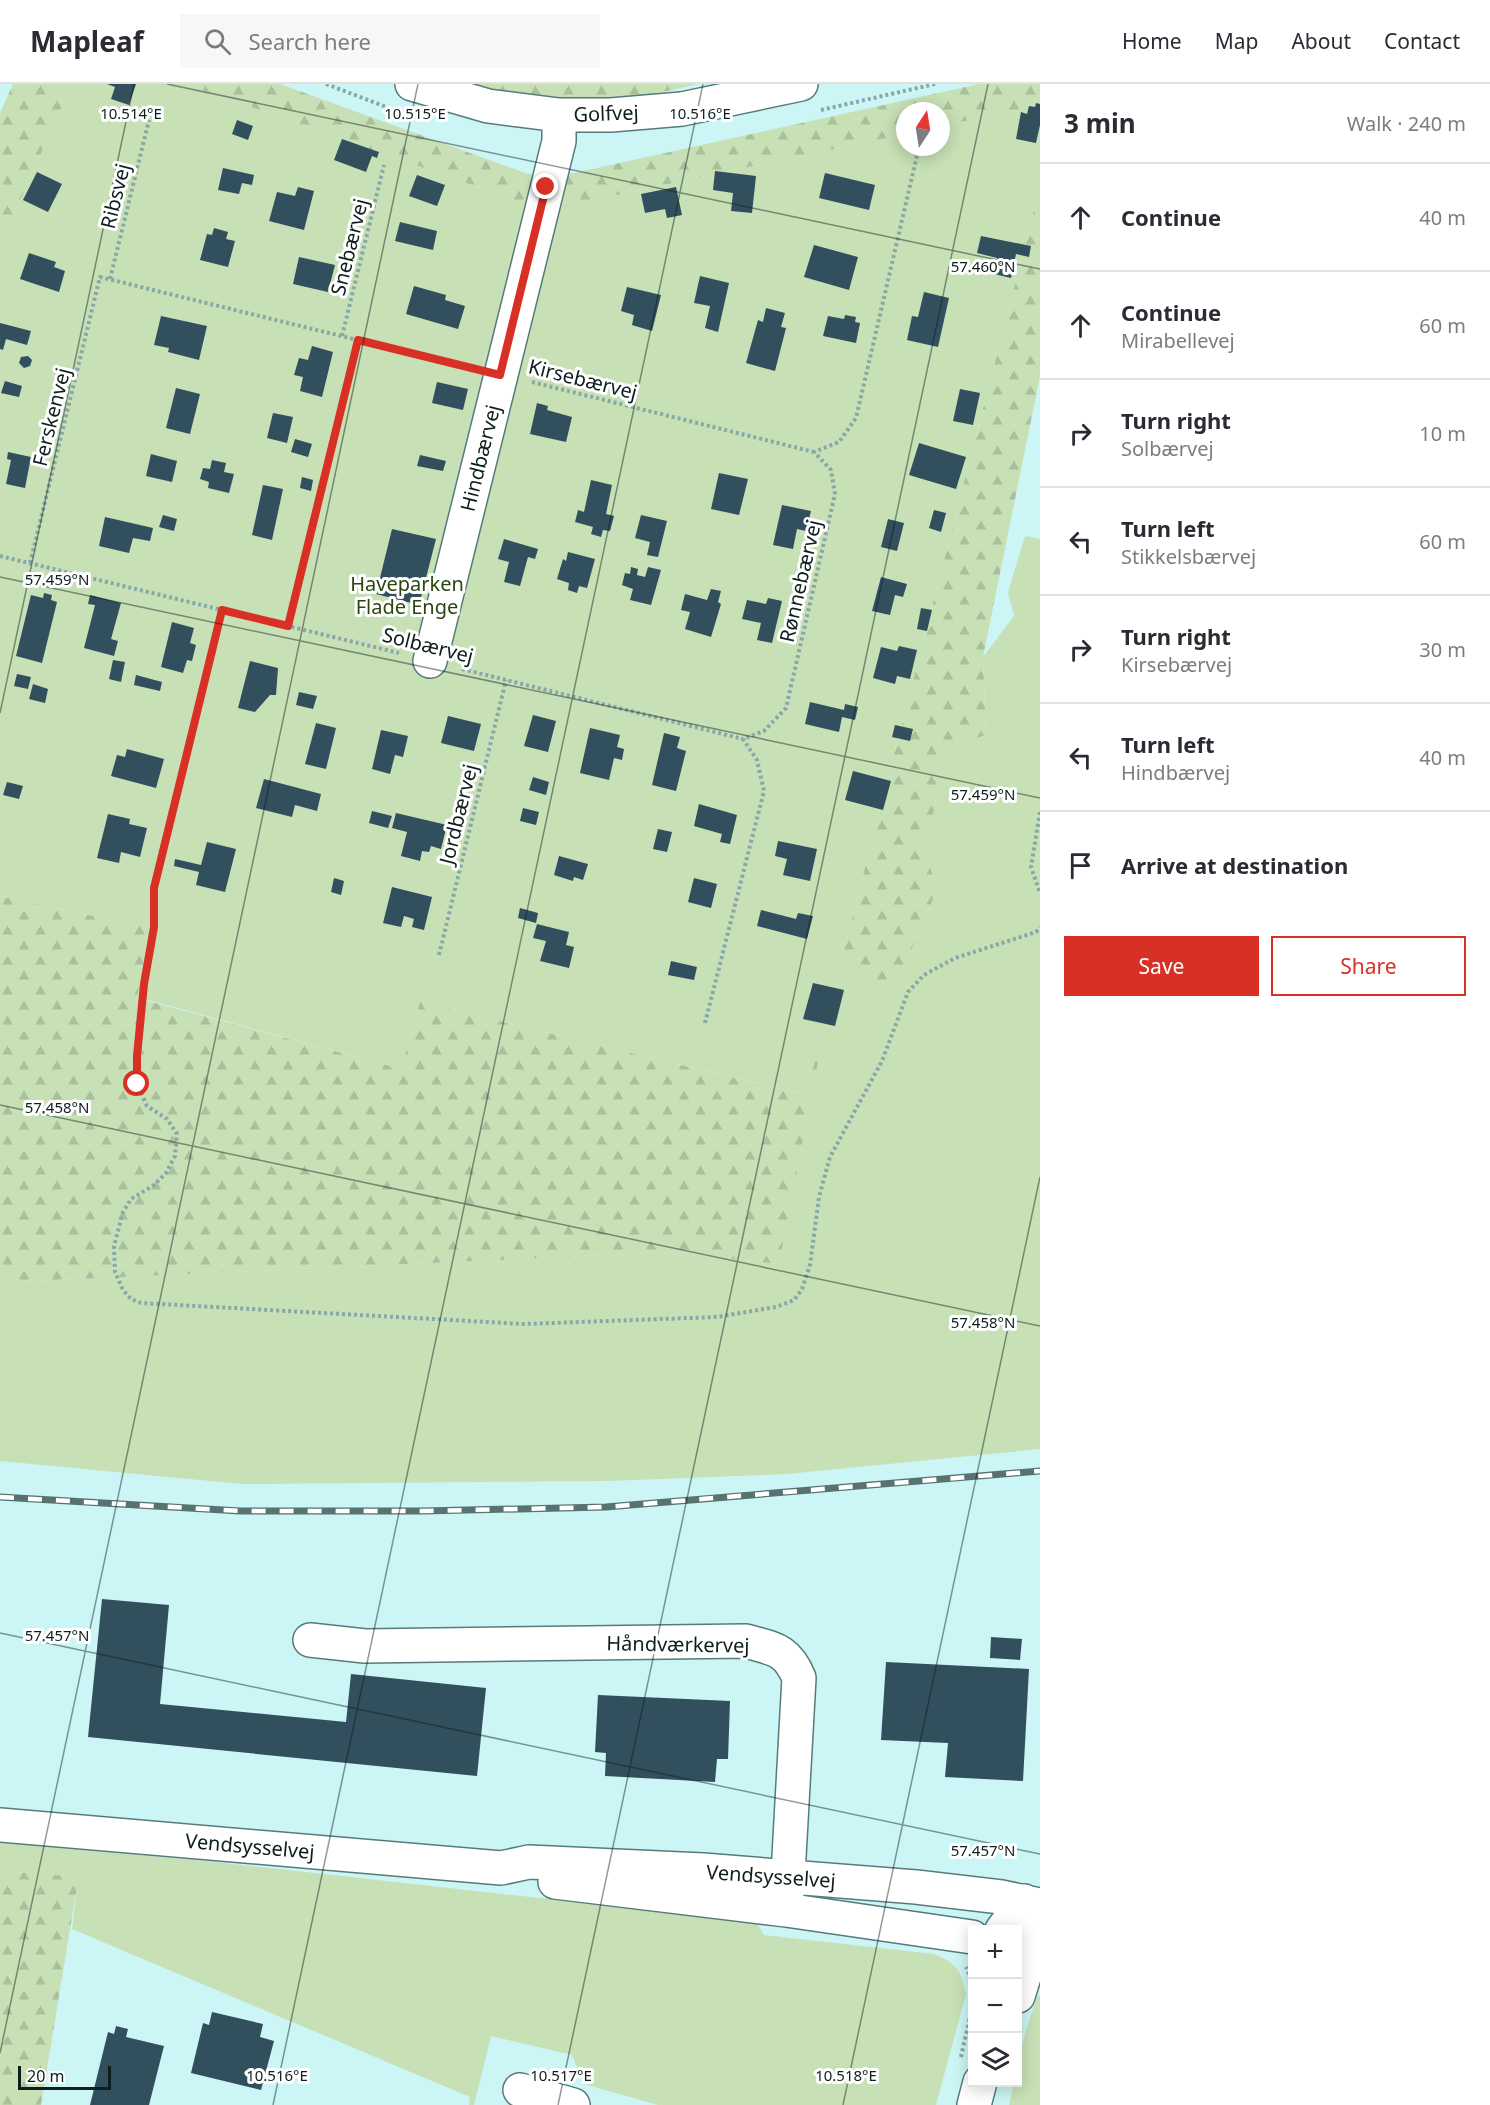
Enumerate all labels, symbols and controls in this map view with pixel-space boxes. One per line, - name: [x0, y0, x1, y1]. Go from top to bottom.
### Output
- search box: [180, 14, 600, 68]
- text: Mapleaf: [30, 22, 144, 60]
- icon: search: [201, 25, 234, 58]
- text: Search here: [249, 26, 371, 56]
- text: Home: [1122, 27, 1182, 55]
- text: Map: [1215, 27, 1258, 55]
- text: About: [1291, 27, 1351, 55]
- text: Contact: [1384, 27, 1460, 55]
- street label: Golfvej: [573, 98, 639, 128]
- north arrow: [896, 102, 950, 156]
- text: 10.514°E: [100, 103, 162, 123]
- text: 10.515°E: [384, 103, 446, 123]
- text: 10.516°E: [669, 103, 731, 123]
- text: 3 min: [1064, 105, 1136, 141]
- text: Walk · 240 m: [1347, 110, 1466, 137]
- street label: Ribsvej: [94, 161, 136, 231]
- route end: [532, 173, 558, 199]
- street label: Snebærvej: [324, 196, 374, 298]
- icon: ahead: [1064, 201, 1097, 234]
- text: Continue: [1121, 202, 1221, 232]
- text: 40 m: [1419, 204, 1466, 231]
- text: 57.460°N: [951, 256, 1015, 276]
- text: Continue: [1121, 297, 1221, 327]
- icon: ahead: [1064, 309, 1097, 342]
- text: 60 m: [1419, 312, 1466, 339]
- text: Mirabellevej: [1121, 327, 1235, 354]
- street label: Kirsebærvej: [526, 352, 640, 406]
- street label: Ferskenvej: [26, 365, 76, 469]
- street label: Hindbærvej: [454, 402, 506, 514]
- text: Turn right: [1121, 405, 1231, 435]
- icon: right: [1064, 417, 1097, 450]
- text: 10 m: [1419, 420, 1466, 447]
- text: Solbærvej: [1121, 435, 1214, 462]
- text: Turn left: [1121, 513, 1215, 543]
- street label: Rønnebærvej: [773, 517, 827, 645]
- icon: left: [1064, 525, 1097, 558]
- text: 60 m: [1419, 528, 1466, 555]
- text: Stikkelsbærvej: [1121, 543, 1256, 570]
- text: 57.459°N: [25, 569, 89, 589]
- park label: Haveparken Flade Enge: [350, 570, 464, 620]
- street label: Solbærvej: [380, 621, 476, 669]
- text: Turn right: [1121, 621, 1231, 651]
- icon: right: [1064, 633, 1097, 666]
- text: 30 m: [1419, 636, 1466, 663]
- text: Kirsebærvej: [1121, 651, 1232, 678]
- text: Turn left: [1121, 729, 1215, 759]
- icon: left: [1064, 741, 1097, 774]
- text: 40 m: [1419, 744, 1466, 771]
- text: Hindbærvej: [1121, 759, 1230, 786]
- street label: Jordbærvej: [432, 761, 483, 869]
- text: 57.459°N: [951, 784, 1015, 804]
- icon: arrive: [1064, 849, 1097, 882]
- text: Arrive at destination: [1121, 850, 1348, 880]
- button: Save: [1064, 936, 1259, 996]
- button: Share: [1271, 936, 1466, 996]
- route start: [123, 1070, 149, 1096]
- text: 57.458°N: [25, 1097, 89, 1117]
- text: 57.458°N: [951, 1312, 1015, 1332]
- text: 57.457°N: [25, 1625, 89, 1645]
- street label: Håndværkervej: [606, 1629, 750, 1659]
- street label: Vendsysselvej: [184, 1827, 316, 1865]
- text: 57.457°N: [951, 1840, 1015, 1860]
- street label: Vendsysselvej: [705, 1858, 837, 1894]
- map controls: [968, 1925, 1022, 2087]
- button: +: [968, 1925, 1022, 1979]
- button: −: [968, 1979, 1022, 2033]
- button: layers: [968, 2033, 1022, 2087]
- scale bar: [18, 2063, 111, 2090]
- text: 20 m: [27, 2065, 64, 2087]
- text: 10.516°E: [246, 2065, 308, 2085]
- text: 10.517°E: [530, 2065, 592, 2085]
- text: 10.518°E: [815, 2065, 877, 2085]

